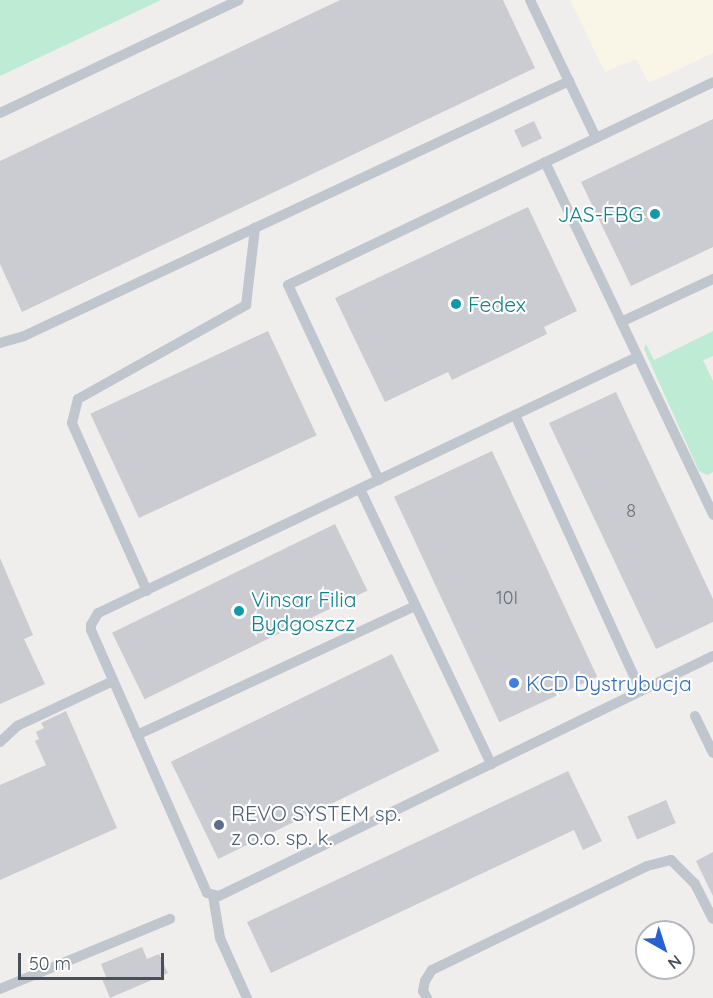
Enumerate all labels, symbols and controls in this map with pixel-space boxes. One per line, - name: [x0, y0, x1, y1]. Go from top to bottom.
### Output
- place label: JAS-FBG: [558, 201, 643, 227]
- marker: JAS-FBG: [648, 207, 662, 221]
- place label: Fedex: [468, 291, 526, 317]
- marker: Fedex: [449, 297, 463, 311]
- house number: 8: [626, 500, 636, 522]
- place label: Vinsar Filia Bydgoszcz: [251, 586, 357, 636]
- house number: 10I: [496, 587, 518, 609]
- marker: Vinsar Filia Bydgoszcz: [232, 604, 246, 618]
- place label: KCD Dystrybucja: [526, 670, 692, 696]
- marker: KCD Dystrybucja: [507, 676, 521, 690]
- place label: REVO SYSTEM sp. z o.o. sp. k.: [231, 800, 401, 850]
- marker: REVO SYSTEM sp. z o.o. sp. k.: [212, 818, 226, 832]
- north arrow: [635, 920, 695, 980]
- scale bar: [21, 941, 166, 979]
- text: N: [664, 951, 686, 974]
- text: 50 m: [29, 952, 71, 975]

